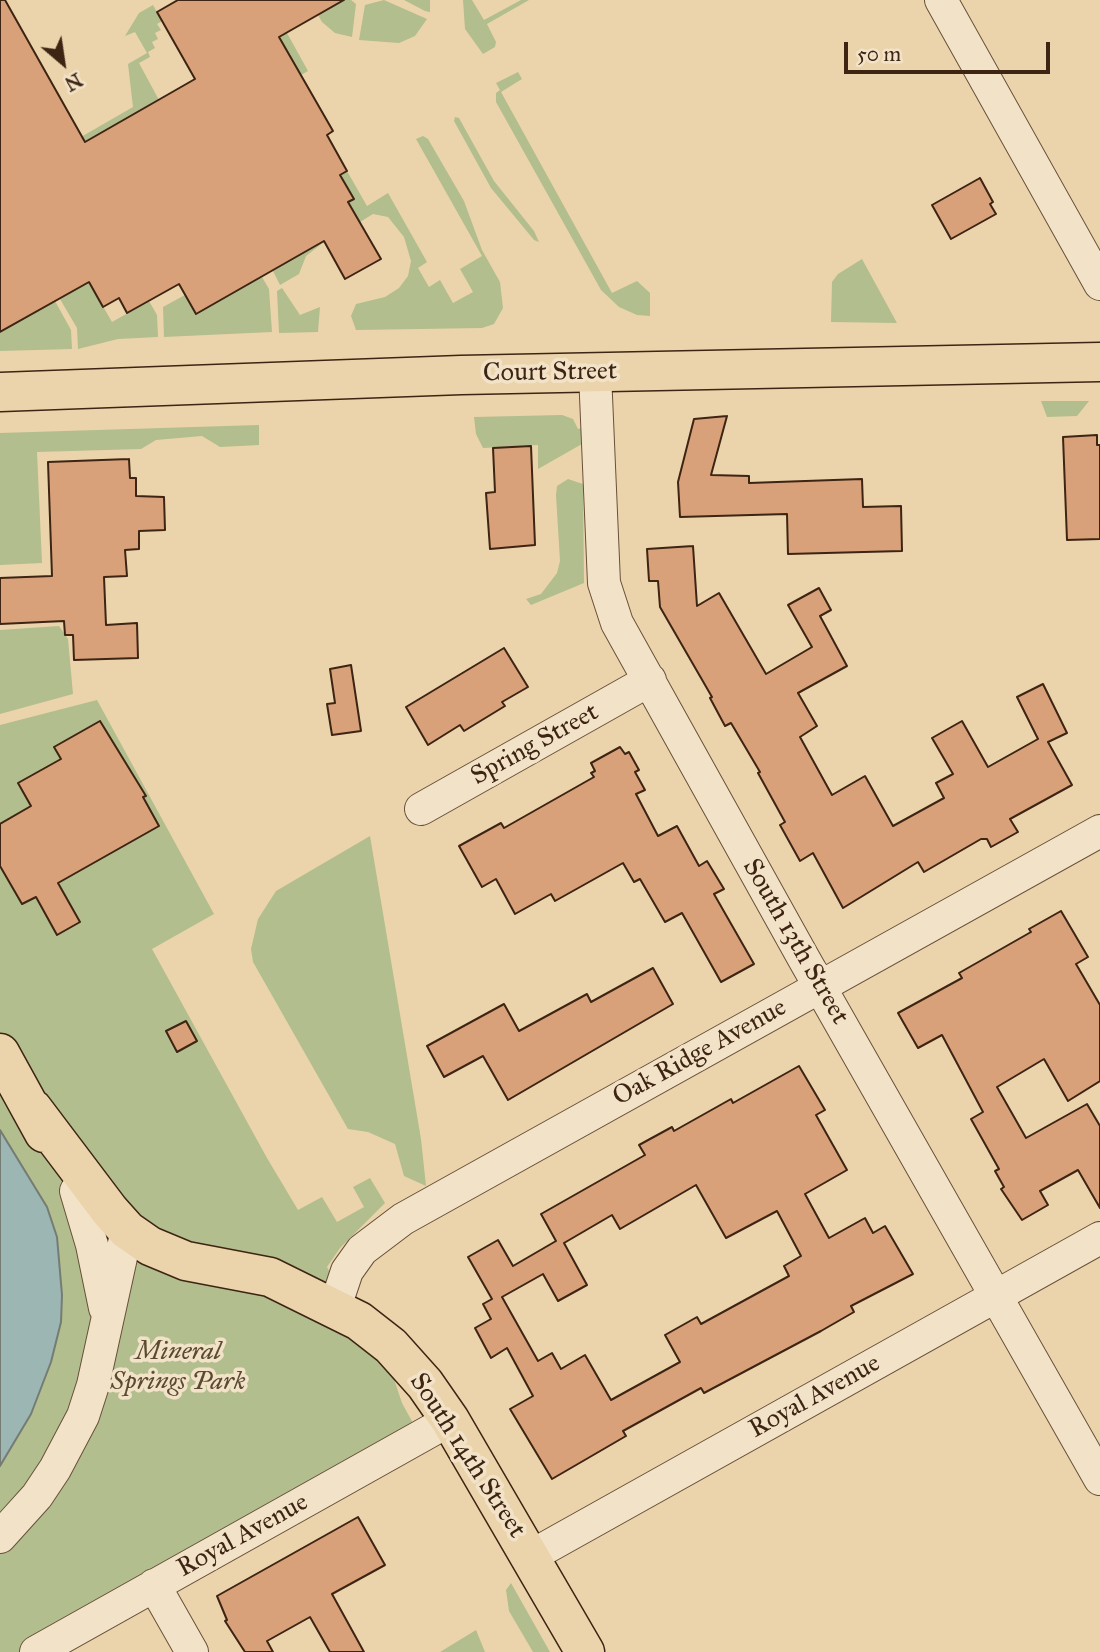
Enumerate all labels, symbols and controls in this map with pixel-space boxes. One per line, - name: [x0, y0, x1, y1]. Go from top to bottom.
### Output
- north arrow: [28, 28, 98, 98]
- scale bar: [848, 28, 1054, 72]
- text: 50 m: [857, 41, 901, 67]
- text: N: [61, 68, 86, 96]
- street label: Court Street: [483, 356, 617, 390]
- street label: Spring Street: [466, 697, 604, 793]
- street label: South 13th Street: [735, 854, 855, 1030]
- street label: Oak Ridge Avenue: [608, 992, 792, 1114]
- park label: Mineral Springs Park: [111, 1337, 245, 1398]
- street label: Royal Avenue: [744, 1348, 886, 1446]
- street label: South 14th Street: [402, 1368, 532, 1544]
- street label: Royal Avenue: [172, 1487, 314, 1585]

